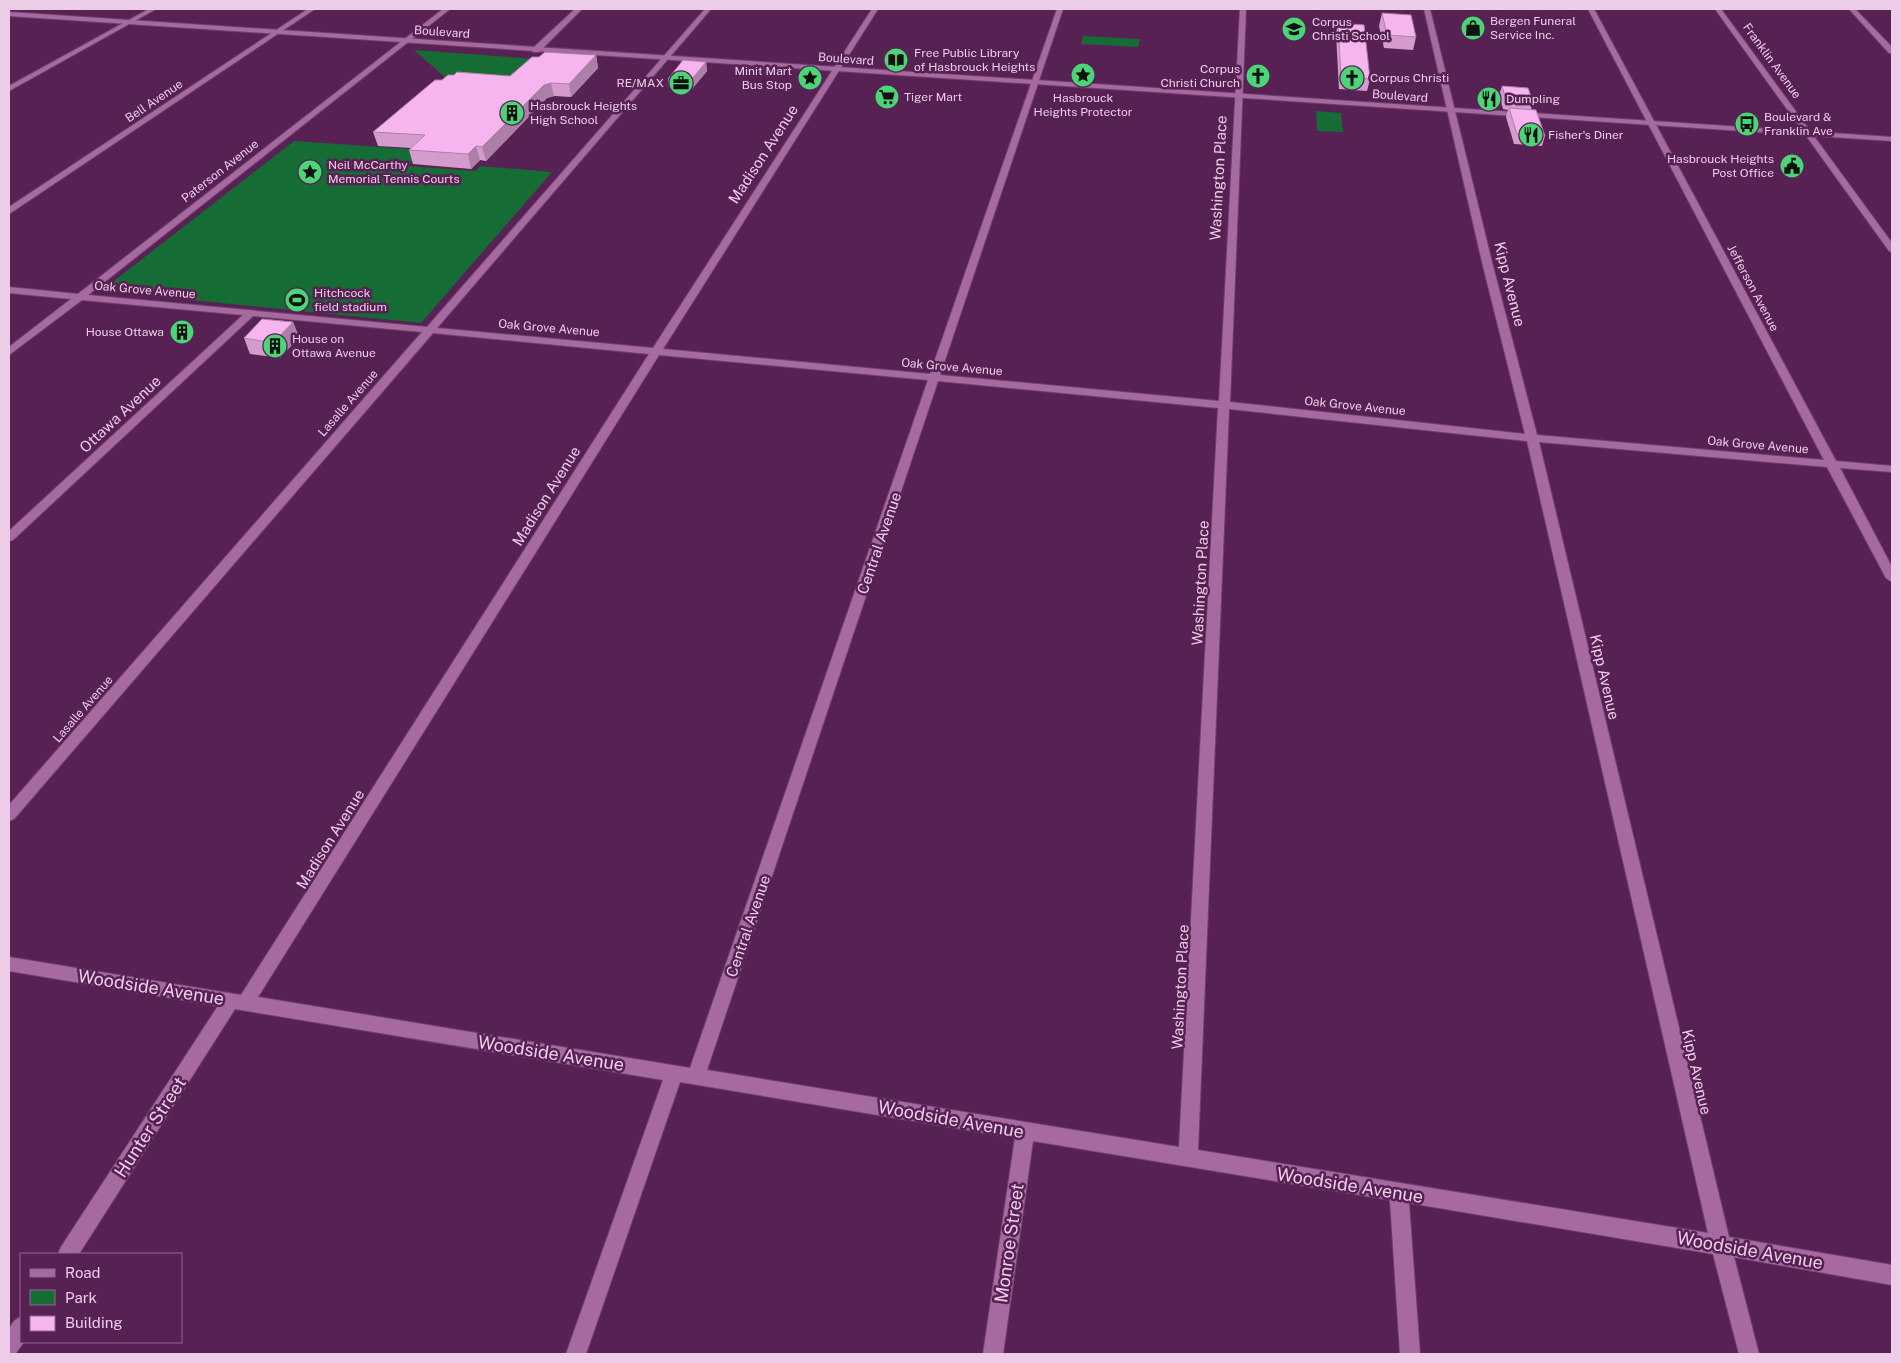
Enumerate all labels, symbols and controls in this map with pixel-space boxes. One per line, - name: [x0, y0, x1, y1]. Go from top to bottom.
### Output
- place label: Bergen Funeral Service Inc.: [1490, 14, 1576, 42]
- place label: Corpus Christi School: [1312, 15, 1390, 43]
- shop icon: Bergen Funeral Service Inc.: [1460, 15, 1486, 41]
- school or university icon: Corpus Christi School: [1281, 16, 1307, 42]
- street label: Franklin Avenue: [1740, 21, 1804, 102]
- street label: Boulevard: [413, 23, 471, 41]
- place label: Free Public Library of Hasbrouck Heights: [914, 46, 1035, 74]
- library icon: Free Public Library of Hasbrouck Heights: [883, 47, 909, 73]
- street label: Boulevard: [817, 50, 875, 68]
- place icon: Hasbrouck Heights Protector: [1070, 62, 1096, 88]
- place label: Corpus Christi Church: [1160, 62, 1240, 90]
- church icon: Corpus Christi Church: [1245, 63, 1271, 89]
- place label: Minit Mart Bus Stop: [734, 64, 792, 92]
- place icon: Minit Mart Bus Stop: [797, 65, 823, 91]
- church icon: Corpus Christi: [1339, 65, 1365, 91]
- office icon: RE/MAX: [668, 70, 694, 96]
- place label: Corpus Christi: [1370, 71, 1449, 85]
- place label: RE/MAX: [617, 76, 664, 90]
- street label: Bell Avenue: [123, 77, 185, 125]
- supermarket icon: Tiger Mart: [874, 84, 900, 110]
- restaurant icon: Dumpling: [1476, 86, 1502, 112]
- street label: Boulevard: [1371, 87, 1429, 105]
- place label: Tiger Mart: [904, 90, 962, 104]
- place label: Hasbrouck Heights Protector: [1034, 91, 1133, 119]
- place label: Dumpling: [1506, 92, 1560, 106]
- place label: Hasbrouck Heights High School: [530, 99, 637, 127]
- building icon: Hasbrouck Heights High School: [499, 100, 525, 126]
- street label: Madison Avenue: [725, 101, 801, 207]
- place label: Boulevard & Franklin Ave: [1764, 110, 1833, 138]
- bus stop icon: Boulevard & Franklin Ave: [1734, 111, 1760, 137]
- street label: Washington Place: [1206, 115, 1230, 241]
- restaurant icon: Fisher's Diner: [1518, 122, 1544, 148]
- place label: Fisher's Diner: [1548, 128, 1624, 142]
- street label: Paterson Avenue: [179, 136, 261, 205]
- place label: Hasbrouck Heights Post Office: [1667, 152, 1774, 180]
- public building icon: Hasbrouck Heights Post Office: [1779, 153, 1805, 179]
- place label: Neil McCarthy Memorial Tennis Courts: [328, 158, 460, 186]
- place icon: Neil McCarthy Memorial Tennis Courts: [297, 159, 323, 185]
- street label: Kipp Avenue: [1491, 240, 1529, 328]
- street label: Jefferson Avenue: [1724, 242, 1782, 334]
- street label: Oak Grove Avenue: [94, 279, 197, 301]
- place label: Hitchcock field stadium: [314, 286, 387, 314]
- sports icon: Hitchcock field stadium: [284, 287, 310, 313]
- street label: Oak Grove Avenue: [498, 317, 601, 339]
- building icon: House Ottawa: [169, 319, 195, 345]
- place label: House Ottawa: [86, 325, 164, 339]
- place label: House on Ottawa Avenue: [292, 332, 376, 360]
- building icon: House on Ottawa Avenue: [262, 333, 288, 359]
- street label: Oak Grove Avenue: [901, 356, 1004, 378]
- street label: Lasalle Avenue: [315, 367, 381, 439]
- street label: Ottawa Avenue: [76, 372, 164, 456]
- street label: Oak Grove Avenue: [1304, 394, 1407, 418]
- street label: Oak Grove Avenue: [1707, 434, 1810, 456]
- street label: Madison Avenue: [509, 443, 583, 549]
- street label: Central Avenue: [854, 490, 904, 596]
- street label: Washington Place: [1188, 520, 1212, 646]
- street label: Kipp Avenue: [1587, 633, 1623, 721]
- street label: Lasalle Avenue: [50, 673, 116, 745]
- street label: Madison Avenue: [293, 786, 367, 892]
- street label: Central Avenue: [723, 873, 773, 979]
- street label: Washington Place: [1168, 924, 1192, 1050]
- street label: Woodside Avenue: [76, 965, 226, 1009]
- street label: Kipp Avenue: [1679, 1028, 1715, 1116]
- street label: Woodside Avenue: [476, 1031, 626, 1075]
- street label: Hunter Street: [110, 1073, 190, 1181]
- street label: Woodside Avenue: [876, 1096, 1026, 1142]
- street label: Woodside Avenue: [1275, 1163, 1425, 1207]
- street label: Monroe Street: [990, 1182, 1028, 1304]
- street label: Woodside Avenue: [1675, 1227, 1825, 1273]
- legend: [20, 1253, 182, 1343]
- text: Road: [65, 1264, 101, 1281]
- text: Park: [65, 1289, 97, 1306]
- text: Building: [65, 1314, 123, 1331]

